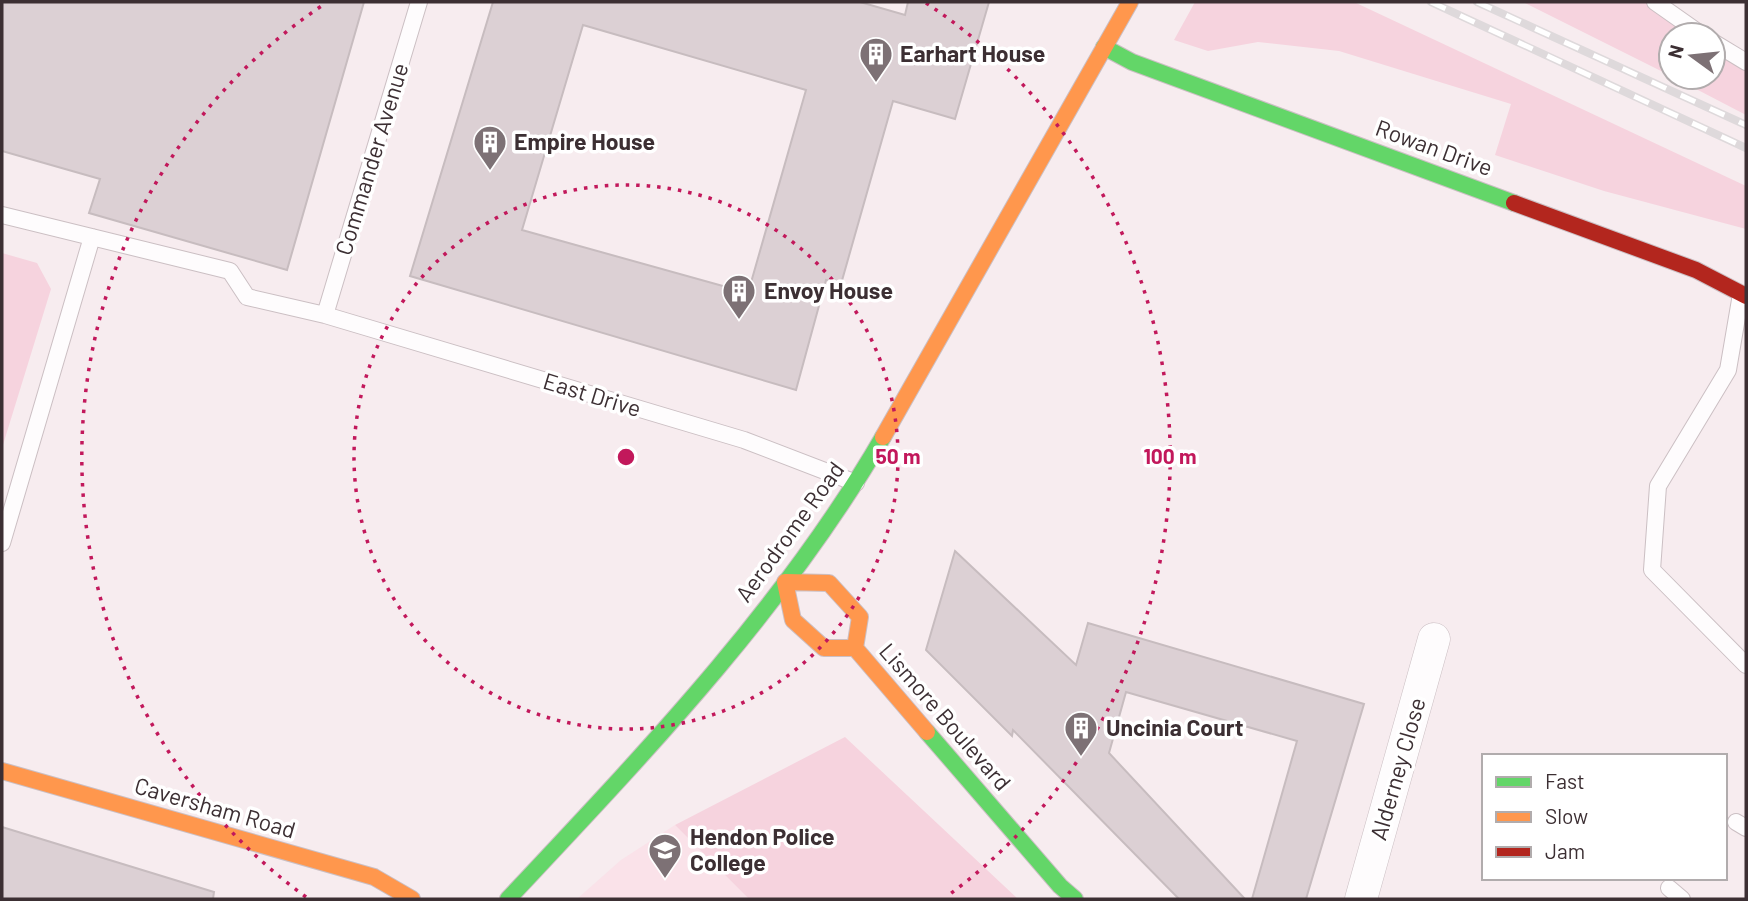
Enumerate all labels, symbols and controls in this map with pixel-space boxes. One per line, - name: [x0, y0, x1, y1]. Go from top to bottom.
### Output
- north arrow: [1657, 21, 1727, 91]
- building icon: Earhart House: [857, 35, 895, 84]
- place label: Earhart House: [900, 39, 1045, 67]
- text: N: [1662, 42, 1688, 61]
- street label: Commander Avenue: [329, 59, 414, 258]
- street label: Rowan Drive: [1372, 113, 1497, 181]
- building icon: Empire House: [471, 123, 509, 172]
- place label: Empire House: [514, 127, 655, 155]
- building icon: Envoy House: [720, 272, 758, 321]
- place label: Envoy House: [764, 276, 893, 304]
- street label: East Drive: [540, 366, 645, 422]
- text: 50 m: [875, 443, 921, 468]
- text: 100 m: [1143, 443, 1197, 468]
- centre of rings: [614, 445, 638, 469]
- street label: Aerodrome Road: [729, 456, 849, 607]
- street label: Lismore Boulevard: [874, 637, 1017, 796]
- street label: Alderney Close: [1363, 694, 1431, 843]
- building icon: Uncinia Court: [1062, 709, 1100, 758]
- place label: Uncinia Court: [1106, 713, 1243, 741]
- legend: [1482, 754, 1727, 880]
- text: Fast: [1545, 768, 1585, 793]
- street label: Caversham Road: [132, 771, 299, 843]
- text: Slow: [1545, 803, 1588, 828]
- place label: Hendon Police College: [690, 822, 835, 876]
- school or university icon: Hendon Police College: [646, 831, 684, 880]
- text: Jam: [1545, 838, 1585, 863]

